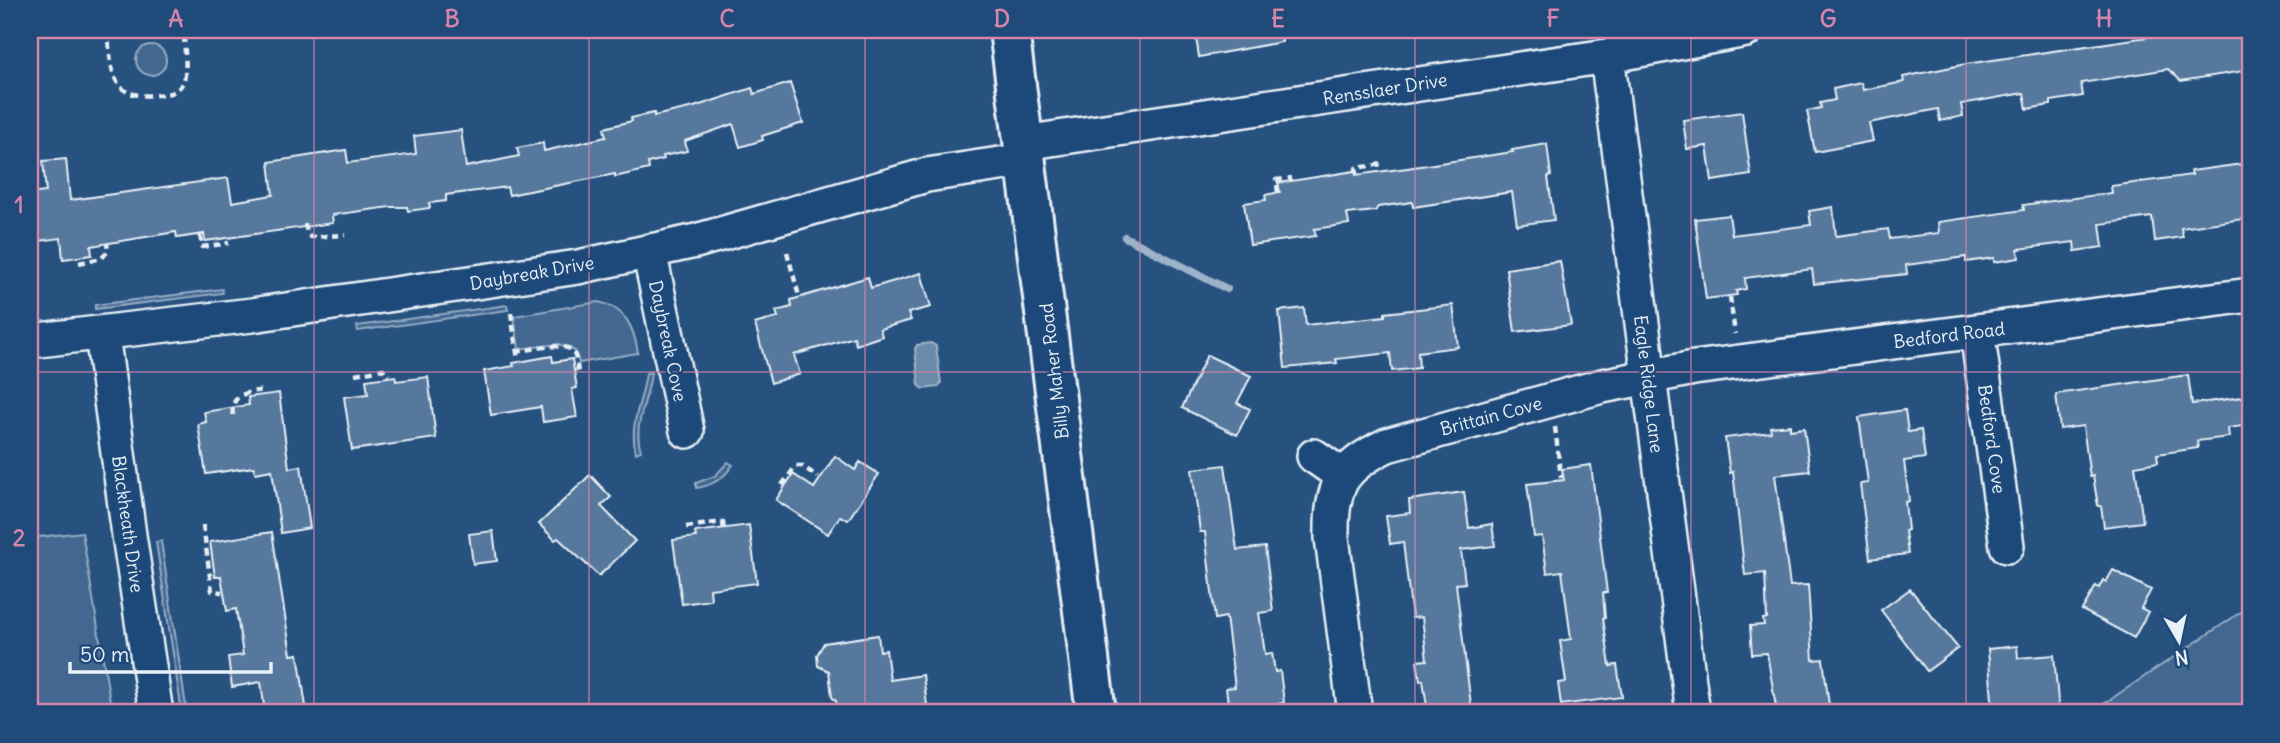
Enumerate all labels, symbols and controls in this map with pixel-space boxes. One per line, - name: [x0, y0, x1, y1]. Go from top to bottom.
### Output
- text: A: [169, 4, 184, 33]
- text: B: [444, 4, 460, 33]
- text: C: [719, 4, 735, 33]
- text: D: [994, 4, 1010, 33]
- text: E: [1271, 4, 1285, 33]
- text: F: [1546, 4, 1560, 33]
- text: G: [1820, 4, 1836, 33]
- text: H: [2096, 4, 2112, 33]
- street label: Rensslaer Drive: [1321, 68, 1449, 110]
- text: 1: [14, 190, 24, 219]
- street label: Daybreak Drive: [468, 251, 596, 295]
- street label: Daybreak Cove: [644, 278, 692, 404]
- street label: Billy Maher Road: [1034, 301, 1074, 440]
- street label: Eagle Ridge Lane: [1629, 314, 1669, 454]
- street label: Bedford Road: [1892, 317, 2006, 353]
- street label: Bedford Cove: [1973, 383, 2011, 495]
- street label: Brittain Cove: [1438, 391, 1544, 441]
- street label: Blackheath Drive: [107, 454, 149, 594]
- text: 2: [13, 523, 26, 552]
- north arrow: [2144, 606, 2214, 676]
- scale bar: [70, 631, 271, 675]
- text: 50 m: [80, 641, 129, 668]
- text: N: [2173, 645, 2190, 671]

